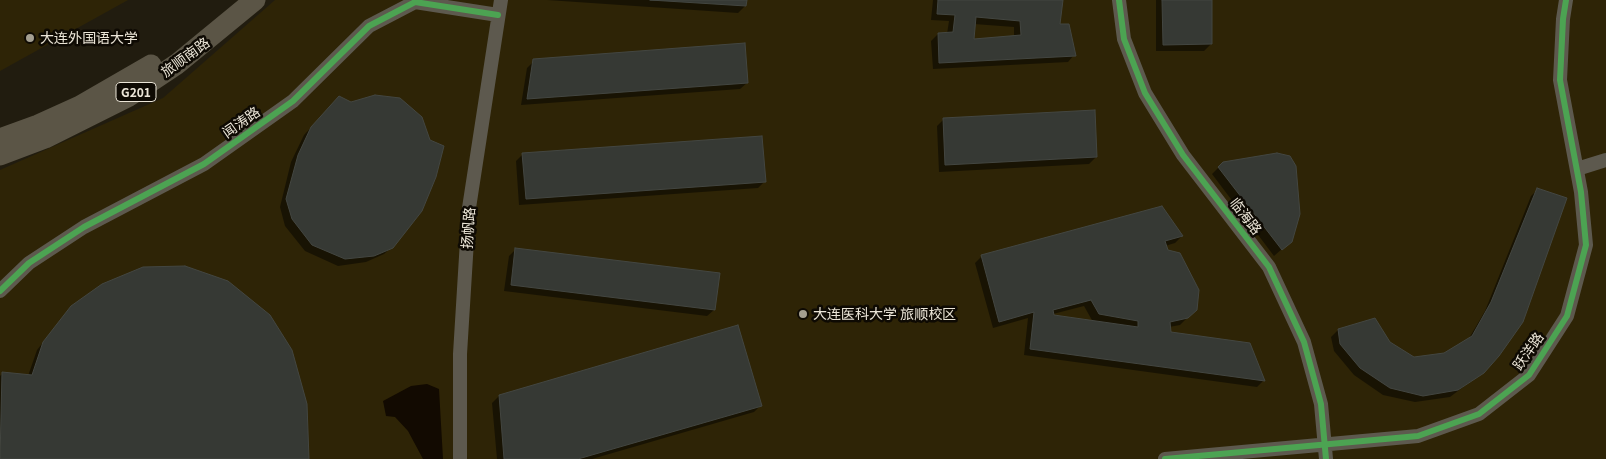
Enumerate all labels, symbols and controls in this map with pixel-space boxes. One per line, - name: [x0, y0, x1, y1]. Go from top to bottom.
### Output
- place label: 大连外国语大学: [40, 30, 138, 46]
- marker: 大连外国语大学: [24, 32, 36, 44]
- street label: 旅顺南路: [157, 34, 213, 80]
- road number: G201: [116, 82, 156, 101]
- street label: 闻涛路: [219, 103, 263, 141]
- street label: 临海路: [1226, 194, 1266, 238]
- street label: 扬帆路: [458, 206, 478, 250]
- place label: 大连医科大学 旅顺校区: [813, 306, 956, 322]
- marker: 大连医科大学 旅顺校区: [797, 308, 809, 320]
- street label: 跃洋路: [1509, 329, 1547, 373]

